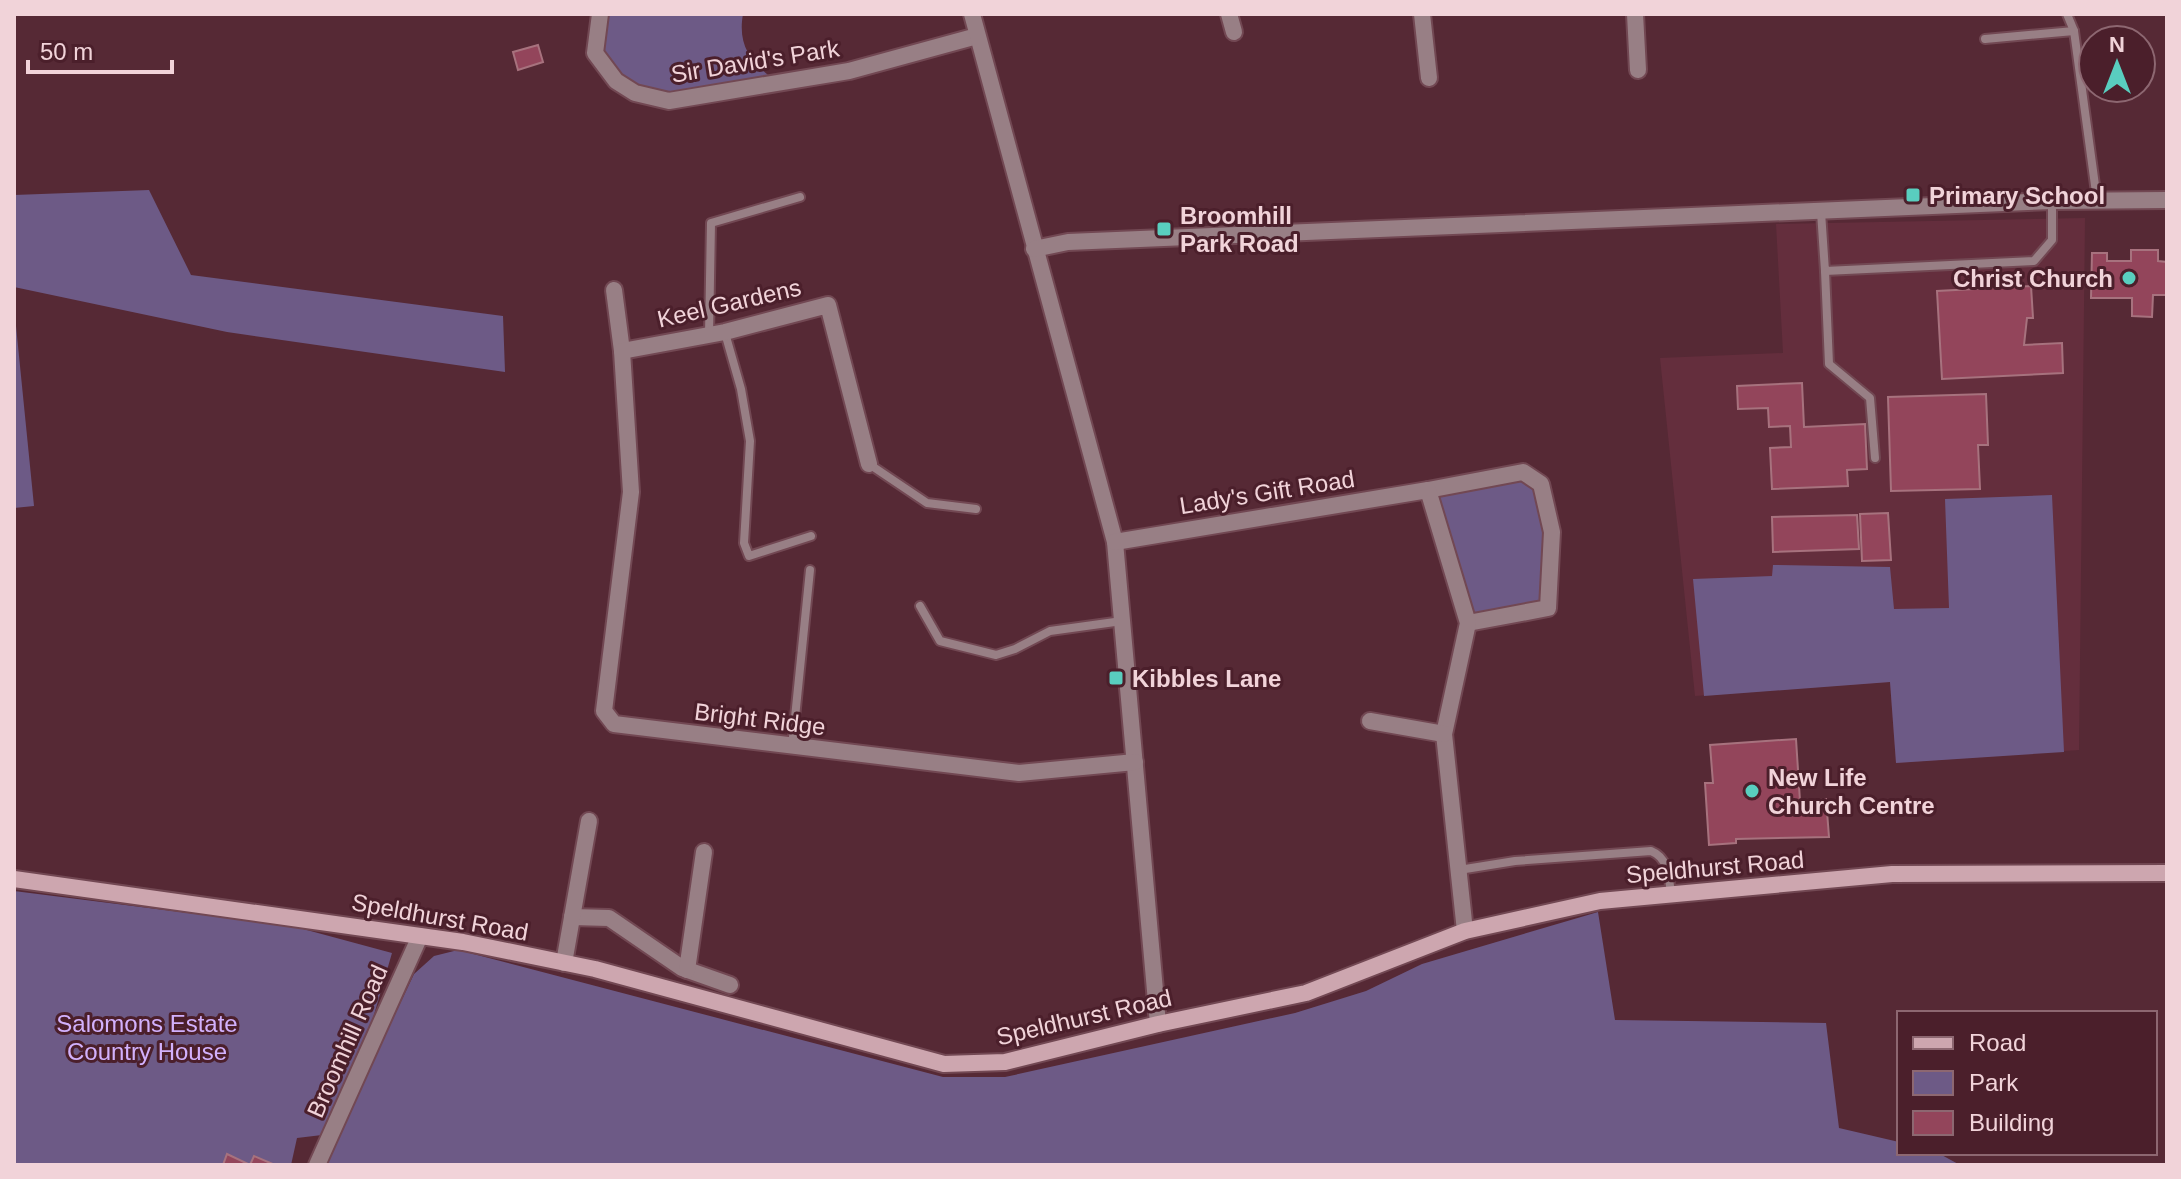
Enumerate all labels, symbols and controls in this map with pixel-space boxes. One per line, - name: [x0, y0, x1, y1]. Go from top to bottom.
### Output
- scale bar: [28, 24, 172, 74]
- north arrow: [2077, 24, 2157, 104]
- text: N: [2109, 32, 2125, 57]
- street label: Sir David's Park: [669, 34, 842, 88]
- text: 50 m: [40, 38, 93, 65]
- place label: Primary School: [1929, 182, 2105, 209]
- marker: Primary School: [1904, 186, 1922, 204]
- place label: Broomhill Park Road: [1180, 202, 1299, 257]
- marker: Broomhill Park Road: [1155, 220, 1173, 238]
- place label: Christ Church: [1953, 265, 2113, 292]
- marker: Christ Church: [2120, 269, 2138, 287]
- street label: Keel Gardens: [654, 273, 804, 333]
- street label: Lady's Gift Road: [1178, 465, 1356, 519]
- place label: Kibbles Lane: [1132, 665, 1281, 692]
- marker: Kibbles Lane: [1107, 669, 1125, 687]
- street label: Bright Ridge: [693, 698, 827, 740]
- place label: New Life Church Centre: [1768, 764, 1935, 819]
- marker: New Life Church Centre: [1743, 782, 1761, 800]
- street label: Speldhurst Road: [1625, 846, 1805, 888]
- street label: Speldhurst Road: [350, 888, 530, 946]
- street label: Broomhill Road: [301, 961, 393, 1121]
- street label: Speldhurst Road: [994, 984, 1174, 1050]
- park label: Salomons Estate Country House: [56, 1010, 238, 1065]
- legend: [1897, 1011, 2157, 1155]
- text: Road: [1969, 1029, 2026, 1056]
- text: Park: [1969, 1069, 2019, 1096]
- text: Building: [1969, 1109, 2054, 1136]

